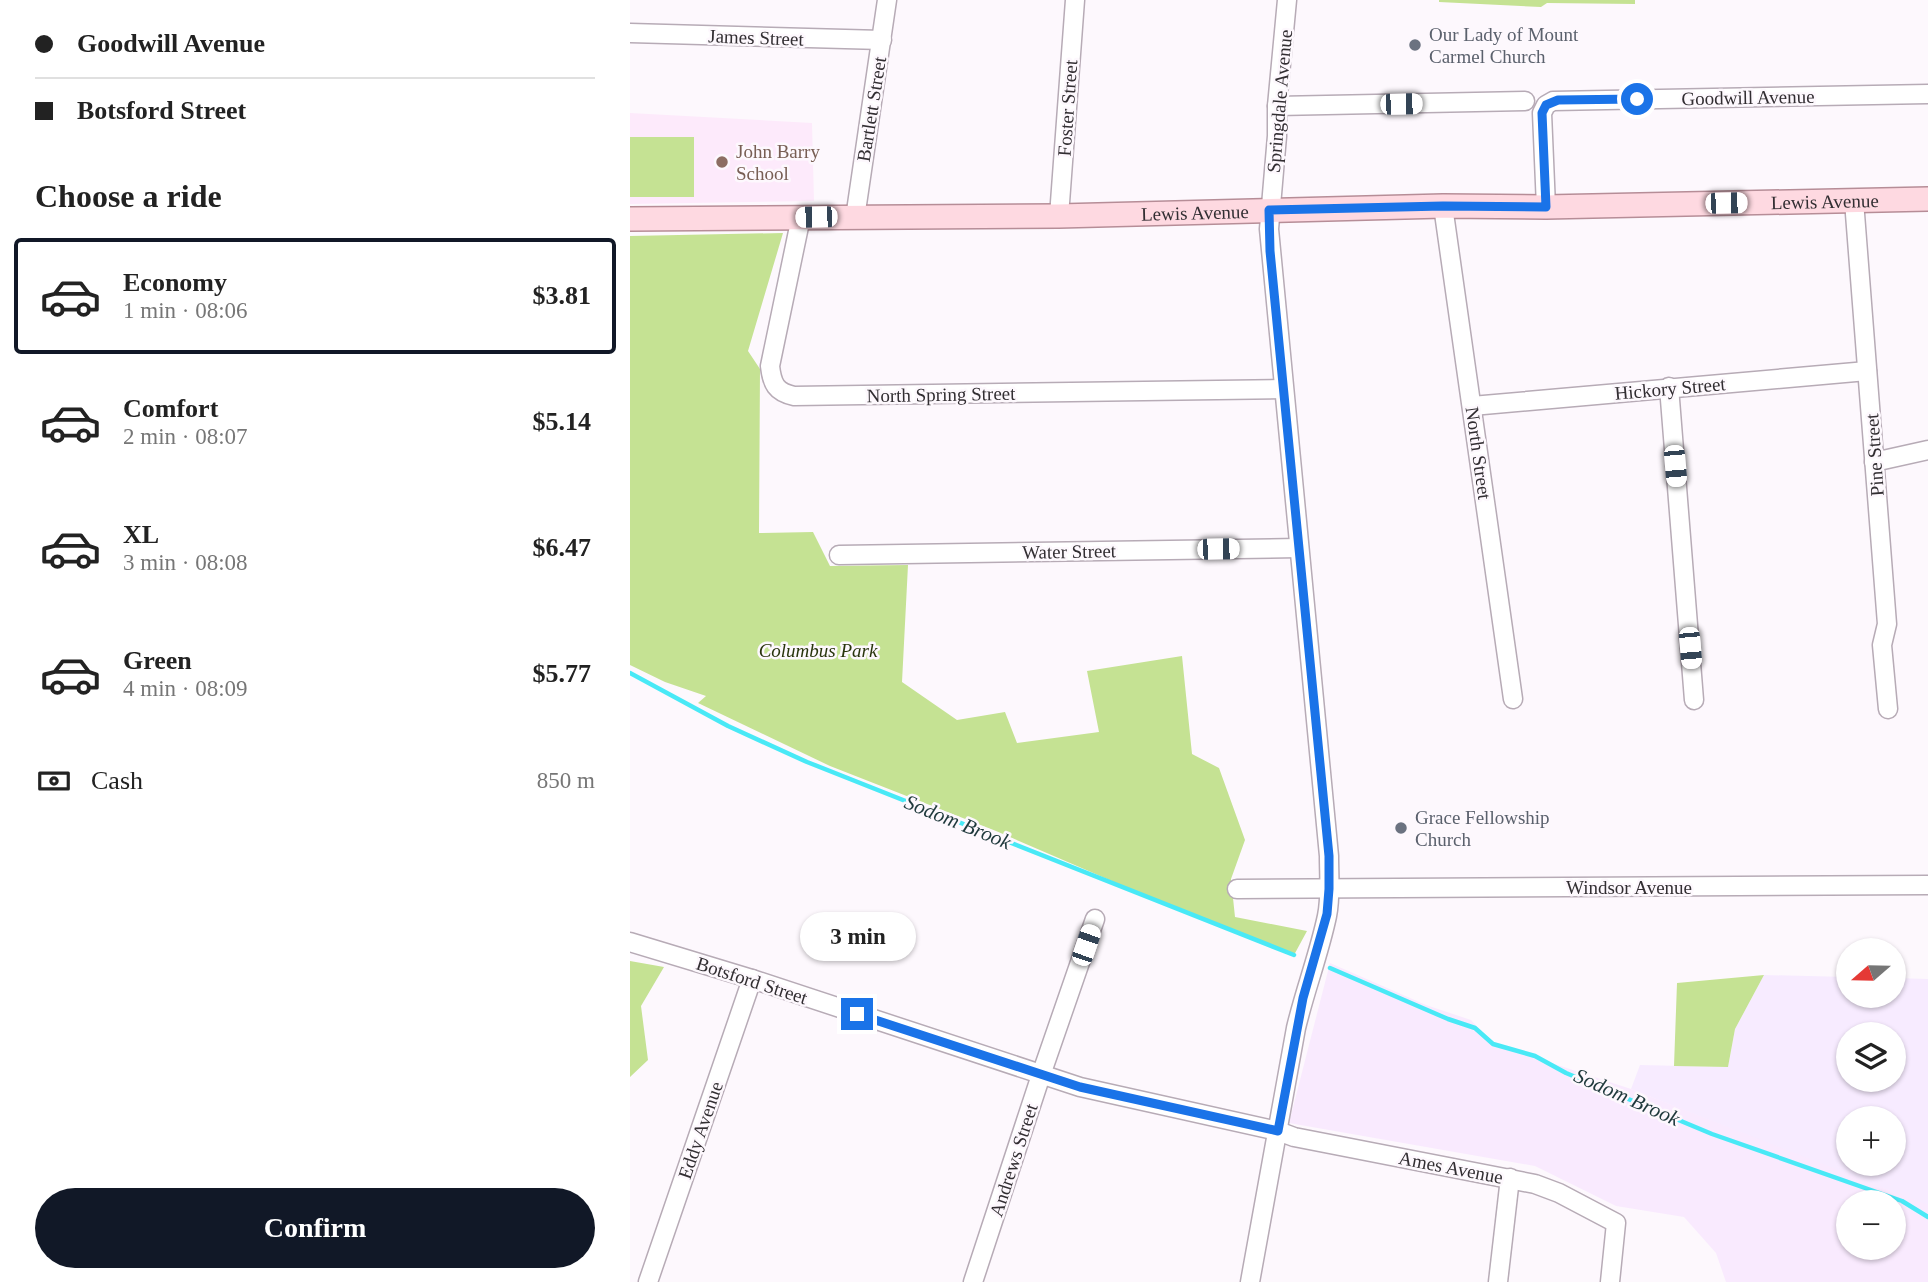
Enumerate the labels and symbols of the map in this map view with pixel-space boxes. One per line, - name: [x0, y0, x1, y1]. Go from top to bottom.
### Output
- place label: Our Lady of Mount Carmel Church: [1429, 24, 1579, 67]
- street label: James Street: [708, 25, 805, 50]
- street label: Springdale Avenue: [1263, 29, 1296, 174]
- marker: Our Lady of Mount Carmel Church: [1407, 37, 1423, 53]
- street label: Bartlett Street: [853, 54, 890, 163]
- street label: Foster Street: [1054, 58, 1081, 157]
- route start: [1621, 83, 1653, 115]
- street label: Goodwill Avenue: [1681, 86, 1815, 109]
- car: [1380, 93, 1423, 115]
- place label: John Barry School: [736, 141, 820, 184]
- marker: John Barry School: [714, 154, 730, 170]
- street label: Lewis Avenue: [1771, 190, 1879, 213]
- car: [1705, 192, 1748, 214]
- street label: Lewis Avenue: [1141, 201, 1249, 225]
- car: [795, 206, 838, 228]
- street label: Hickory Street: [1614, 373, 1727, 404]
- street label: North Spring Street: [866, 383, 1016, 406]
- street label: North Street: [1462, 405, 1496, 501]
- street label: Pine Street: [1861, 412, 1888, 497]
- car: [1663, 444, 1688, 488]
- car: [1197, 538, 1240, 560]
- street label: Water Street: [1022, 540, 1117, 563]
- car: [1678, 626, 1703, 670]
- park label: Columbus Park: [759, 640, 878, 661]
- water label: Sodom Brook: [901, 790, 1015, 855]
- place label: Grace Fellowship Church: [1415, 807, 1550, 850]
- marker: Grace Fellowship Church: [1393, 820, 1409, 836]
- street label: Windsor Avenue: [1566, 877, 1692, 898]
- callout: 3 min: [799, 912, 915, 962]
- car: [1070, 922, 1103, 968]
- north arrow: [1836, 938, 1906, 1008]
- street label: Botsford Street: [694, 953, 811, 1009]
- route end: [841, 998, 873, 1030]
- water label: Sodom Brook: [1571, 1063, 1684, 1131]
- street label: Eddy Avenue: [674, 1079, 727, 1182]
- street label: Andrews Street: [985, 1100, 1042, 1219]
- street label: Ames Avenue: [1397, 1147, 1505, 1188]

